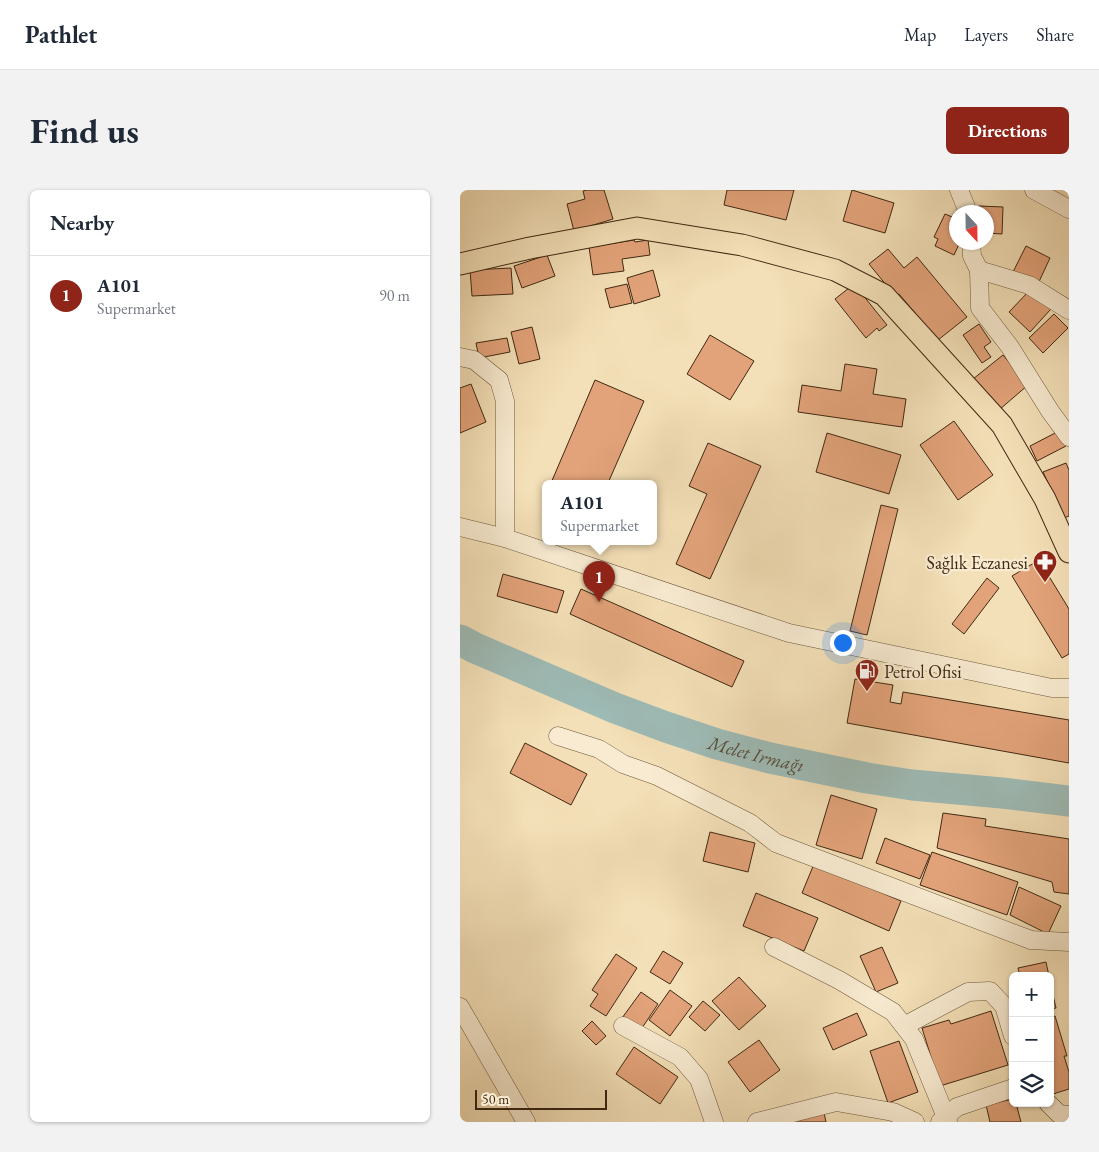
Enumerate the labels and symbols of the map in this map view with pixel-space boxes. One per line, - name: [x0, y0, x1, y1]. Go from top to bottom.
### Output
- north arrow: [949, 205, 994, 250]
- pharmacy icon: Sağlık Eczanesi: [1032, 549, 1058, 583]
- place label: Sağlık Eczanesi: [927, 551, 1029, 574]
- pin: 1: [583, 561, 615, 602]
- your location: [830, 630, 856, 656]
- fuel station icon: Petrol Ofisi: [854, 658, 880, 692]
- place label: Petrol Ofisi: [884, 660, 962, 683]
- water label: Melet Irmağı: [705, 729, 807, 777]
- scale bar: [475, 1087, 608, 1110]

